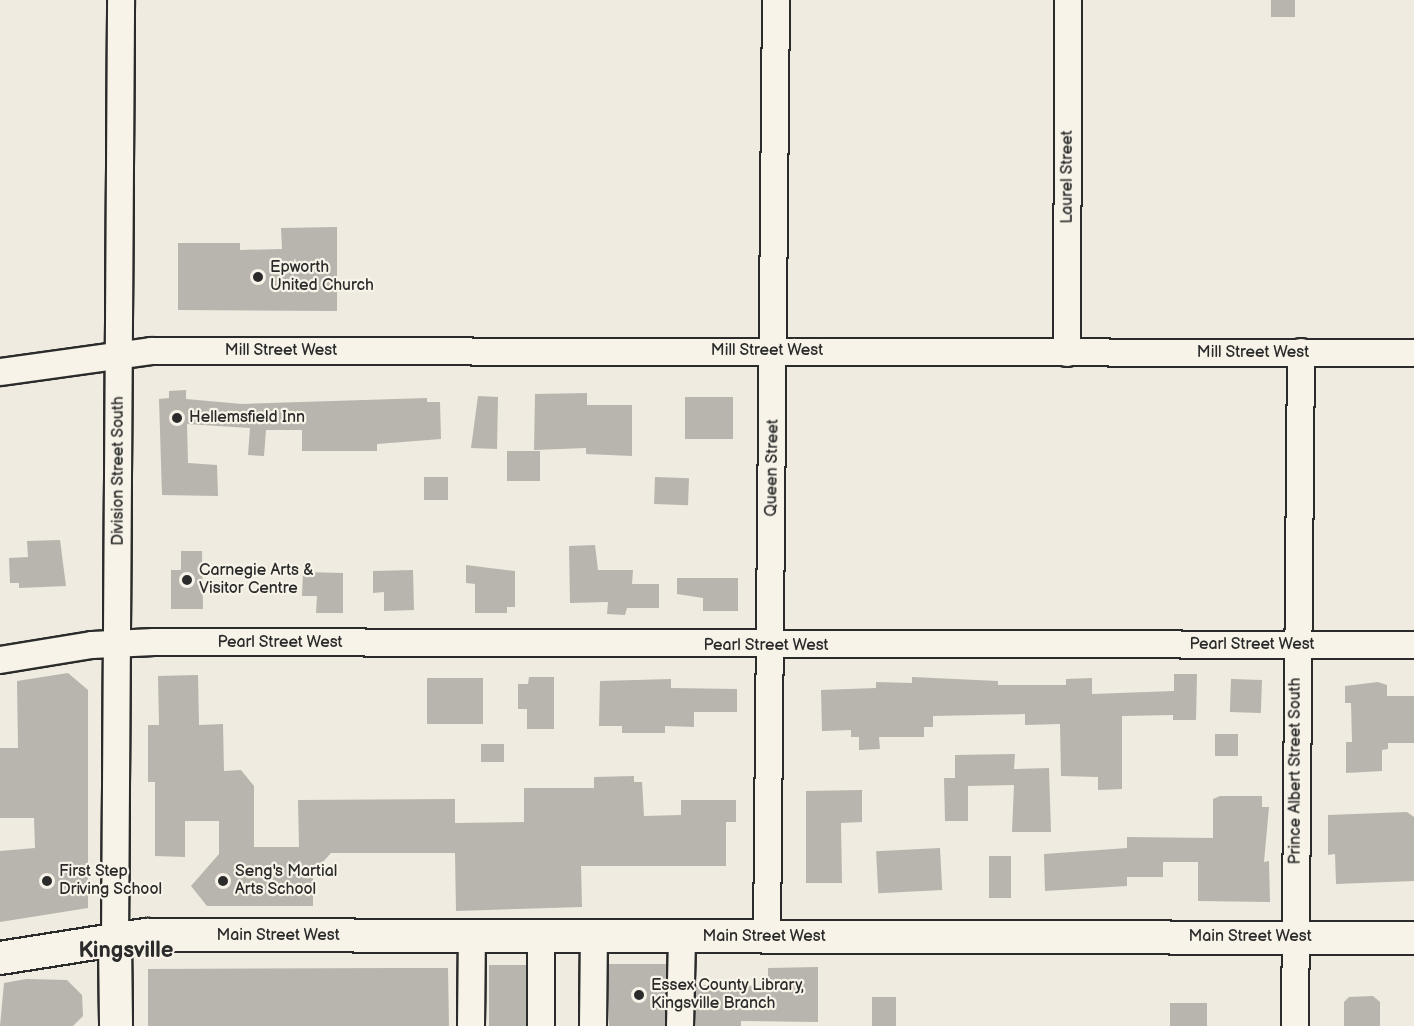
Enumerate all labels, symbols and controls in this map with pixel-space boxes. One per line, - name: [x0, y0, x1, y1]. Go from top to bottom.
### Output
- street label: Laurel Street: [1058, 130, 1078, 224]
- place label: Epworth United Church: [270, 258, 374, 296]
- marker: Epworth United Church: [251, 270, 265, 284]
- street label: Mill Street West: [224, 341, 338, 361]
- street label: Mill Street West: [710, 341, 824, 361]
- street label: Mill Street West: [1196, 343, 1310, 363]
- street label: Division Street South: [109, 396, 129, 546]
- place label: Hellemsfield Inn: [189, 408, 305, 428]
- marker: Hellemsfield Inn: [170, 411, 184, 425]
- street label: Queen Street: [763, 419, 783, 517]
- place label: Carnegie Arts & Visitor Centre: [199, 561, 314, 599]
- marker: Carnegie Arts & Visitor Centre: [180, 573, 194, 587]
- street label: Pearl Street West: [217, 633, 343, 653]
- street label: Pearl Street West: [1189, 635, 1315, 655]
- street label: Pearl Street West: [703, 636, 829, 656]
- street label: Prince Albert Street South: [1286, 677, 1306, 865]
- place label: First Step Driving School: [59, 862, 162, 900]
- place label: Seng's Martial Arts School: [235, 862, 337, 900]
- marker: First Step Driving School: [40, 874, 54, 888]
- marker: Seng's Martial Arts School: [216, 874, 230, 888]
- street label: Main Street West: [216, 926, 340, 946]
- street label: Main Street West: [702, 927, 826, 947]
- street label: Main Street West: [1188, 927, 1312, 947]
- district label: Kingsville: [78, 938, 174, 964]
- place label: Essex County Library, Kingsville Branch: [651, 976, 805, 1014]
- marker: Essex County Library, Kingsville Branch: [632, 988, 646, 1002]

